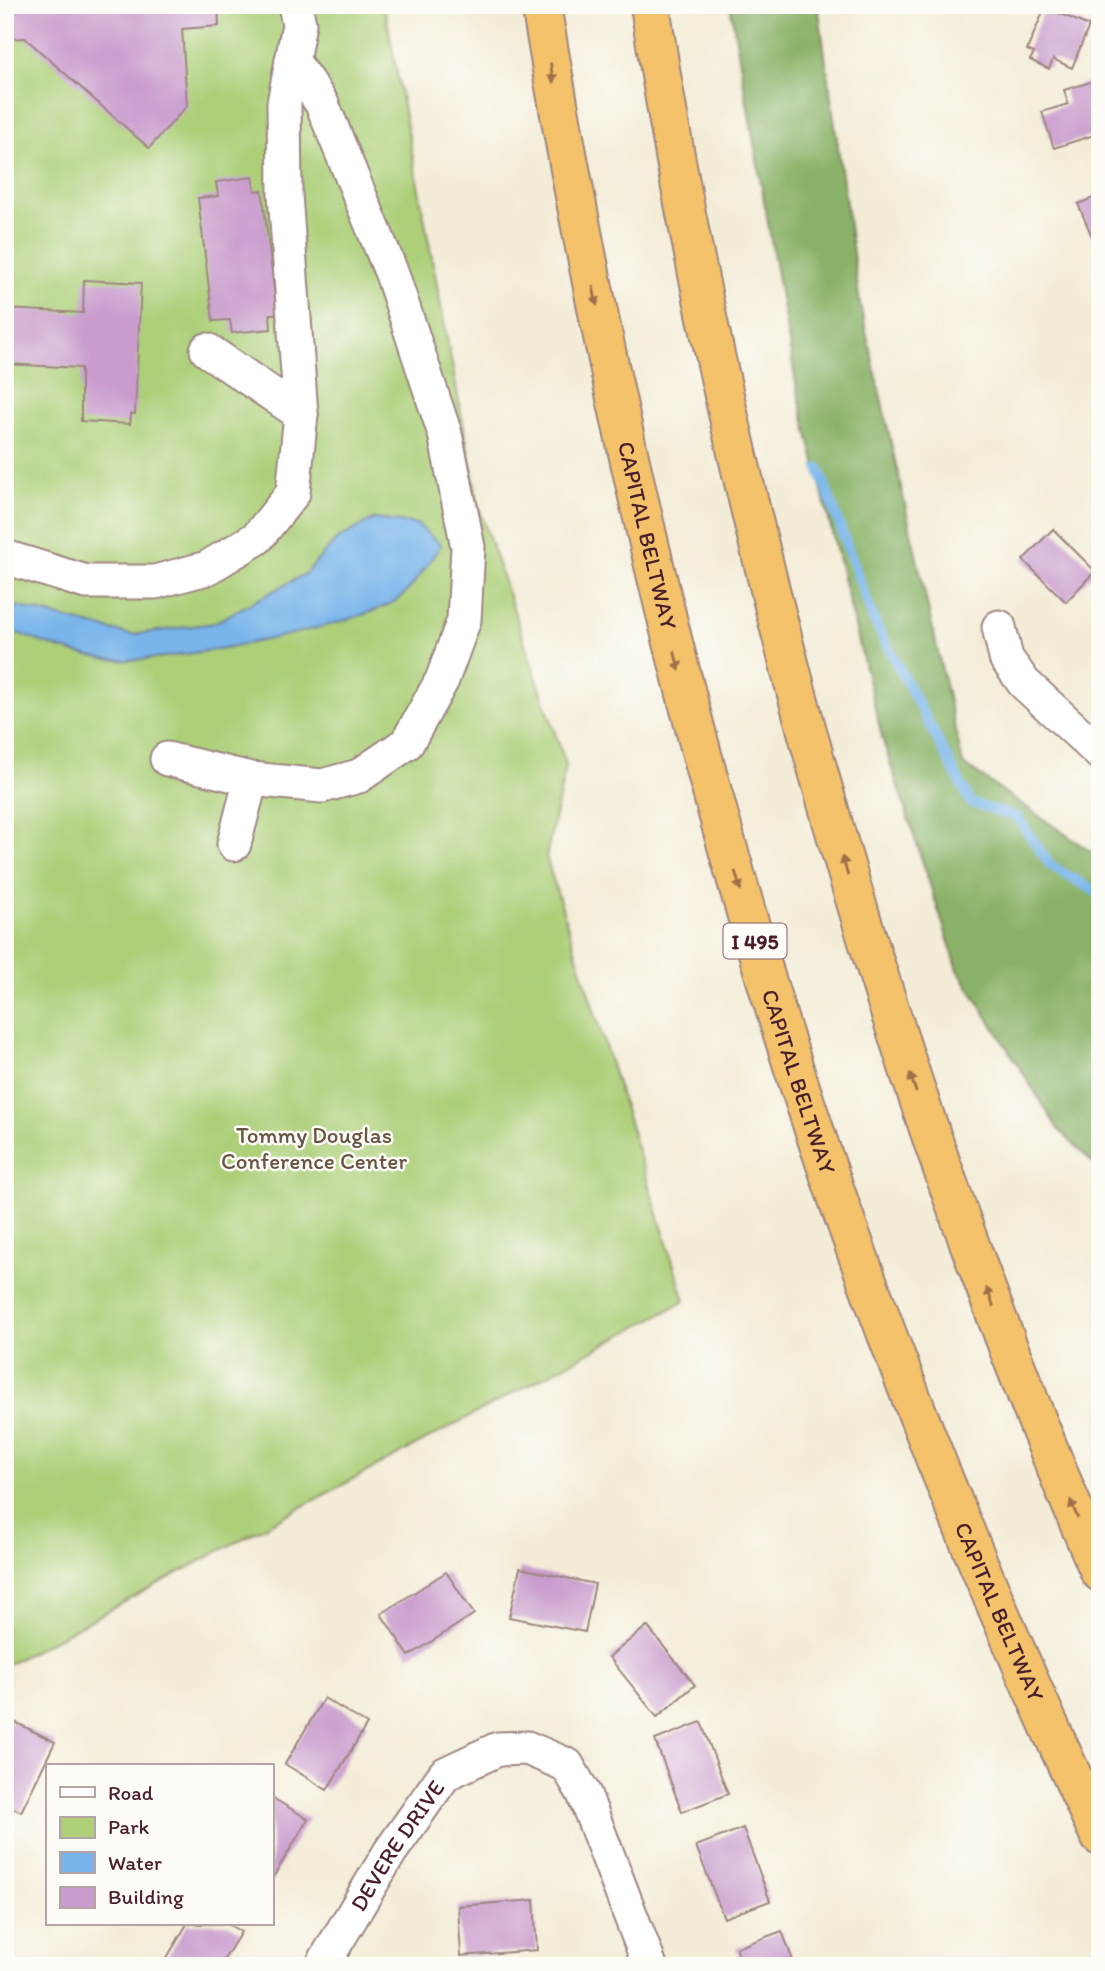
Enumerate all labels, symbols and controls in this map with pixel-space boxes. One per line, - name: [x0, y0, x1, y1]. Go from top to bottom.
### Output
- one-way arrow: [547, 62, 558, 84]
- one-way arrow: [590, 285, 601, 307]
- street label: CAPITAL BELTWAY: [612, 439, 683, 632]
- one-way arrow: [672, 650, 683, 672]
- one-way arrow: [840, 855, 850, 876]
- one-way arrow: [733, 870, 743, 891]
- road number: I 495: [724, 923, 786, 958]
- street label: CAPITAL BELTWAY: [756, 986, 842, 1177]
- one-way arrow: [907, 1073, 918, 1094]
- park label: Tommy Douglas Conference Center: [221, 1121, 407, 1175]
- one-way arrow: [984, 1287, 995, 1308]
- one-way arrow: [1068, 1498, 1079, 1519]
- street label: CAPITAL BELTWAY: [949, 1518, 1050, 1706]
- legend: [46, 1764, 273, 1926]
- street label: DEVERE DRIVE: [344, 1775, 450, 1916]
- text: Road: [108, 1780, 154, 1805]
- text: Park: [108, 1814, 150, 1839]
- text: Water: [108, 1850, 162, 1875]
- text: Building: [108, 1884, 184, 1909]

